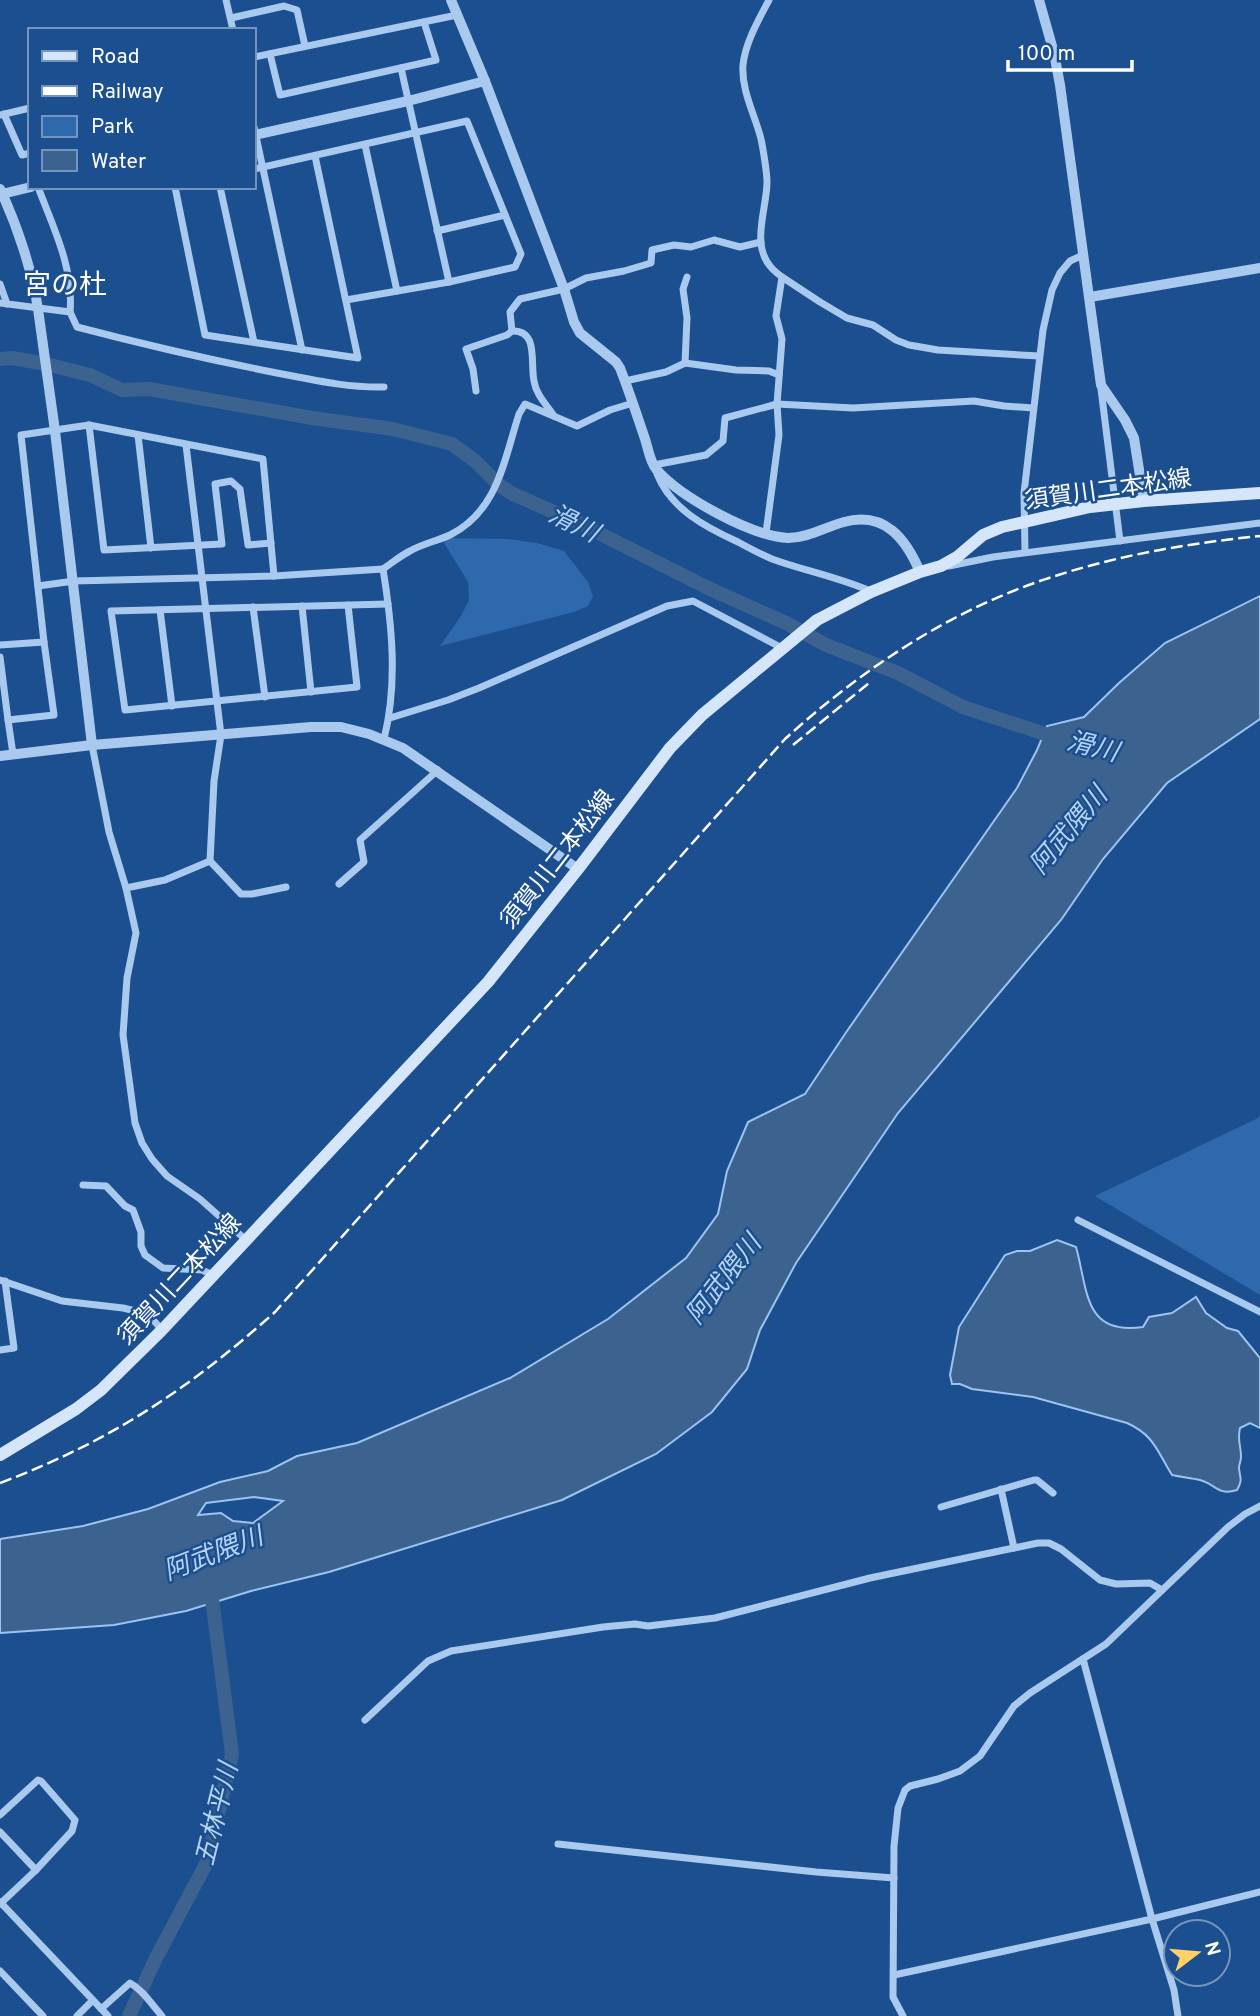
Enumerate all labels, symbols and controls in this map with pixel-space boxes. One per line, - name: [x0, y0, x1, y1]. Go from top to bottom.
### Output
- legend: [28, 28, 256, 189]
- scale bar: [1008, 28, 1132, 72]
- text: 100 m: [1018, 41, 1075, 68]
- text: Road: [91, 44, 140, 71]
- text: Railway: [91, 79, 164, 106]
- text: Park: [91, 114, 134, 141]
- text: Water: [91, 149, 146, 176]
- district label: 宮の杜: [23, 269, 107, 305]
- street label: 須賀川二本松線: [1023, 464, 1194, 518]
- water label: 滑川: [542, 499, 606, 553]
- water label: 滑川: [1063, 726, 1125, 771]
- water label: 阿武隈川: [1024, 779, 1118, 882]
- street label: 須賀川二本松線: [495, 785, 622, 936]
- street label: 須賀川二本松線: [112, 1209, 249, 1352]
- water label: 阿武隈川: [680, 1227, 772, 1332]
- water label: 阿武隈川: [159, 1520, 271, 1589]
- water label: 五林平川: [190, 1757, 248, 1869]
- north arrow: [1162, 1918, 1232, 1988]
- text: N: [1198, 1939, 1225, 1959]

